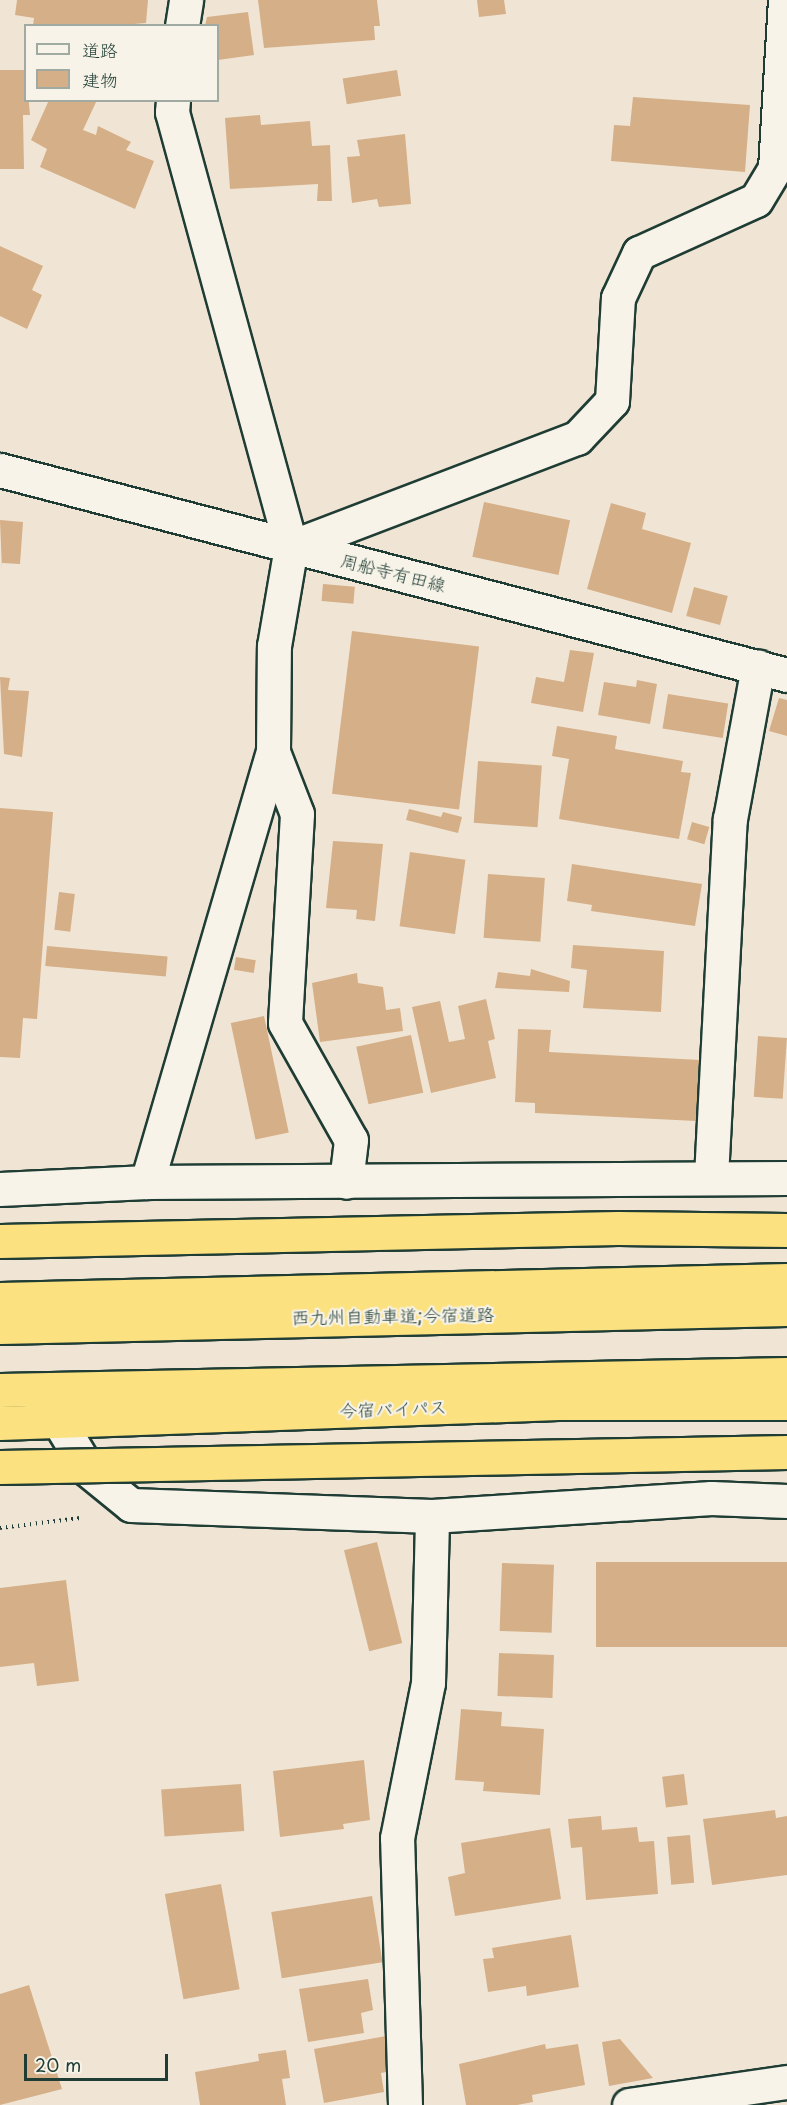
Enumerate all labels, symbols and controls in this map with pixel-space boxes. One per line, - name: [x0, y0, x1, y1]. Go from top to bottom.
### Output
- legend: [24, 24, 219, 102]
- text: 道路: [82, 36, 118, 63]
- text: 建物: [82, 66, 118, 93]
- street label: 周船寺有田線: [338, 549, 448, 597]
- street label: 西九州自動車道;今宿道路: [291, 1303, 495, 1329]
- street label: 今宿バイパス: [339, 1396, 447, 1422]
- scale bar: [27, 2042, 171, 2080]
- text: 20 m: [35, 2051, 81, 2078]

